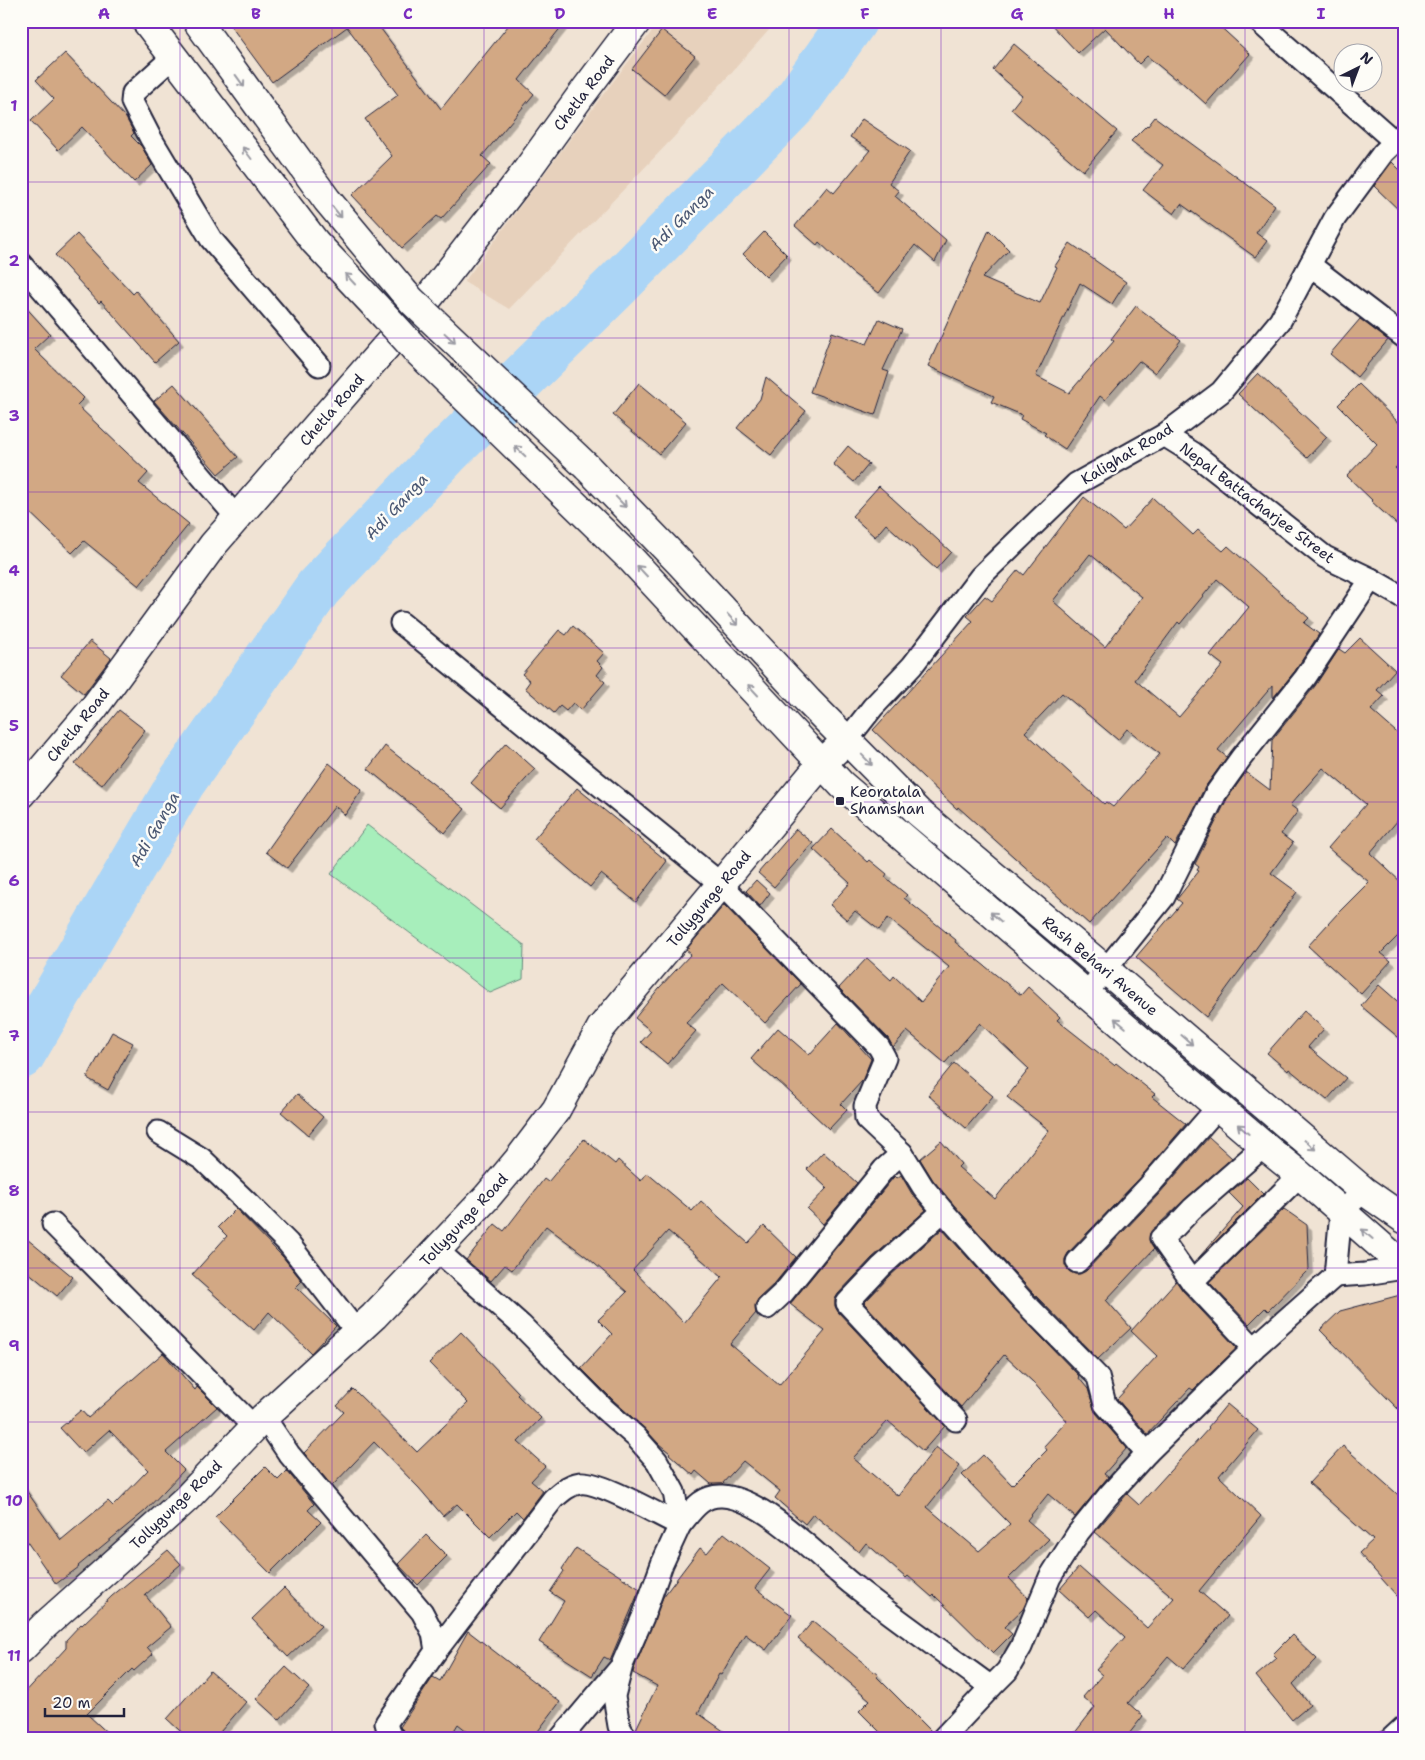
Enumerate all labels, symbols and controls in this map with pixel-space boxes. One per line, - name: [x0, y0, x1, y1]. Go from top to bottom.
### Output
- text: A: [98, 3, 110, 24]
- text: B: [251, 3, 261, 24]
- text: C: [403, 3, 413, 24]
- text: D: [554, 3, 566, 24]
- text: E: [707, 3, 717, 24]
- text: F: [860, 3, 870, 24]
- text: G: [1011, 3, 1024, 24]
- text: H: [1163, 3, 1175, 24]
- text: I: [1317, 3, 1326, 24]
- north arrow: [1332, 42, 1382, 92]
- text: N: [1357, 48, 1377, 69]
- street label: Chetla Road: [549, 51, 619, 135]
- one-way arrow: [235, 74, 245, 88]
- text: 1: [10, 95, 18, 116]
- one-way arrow: [242, 146, 252, 160]
- water label: Adi Ganga: [645, 181, 718, 255]
- one-way arrow: [331, 205, 342, 218]
- text: 2: [8, 250, 20, 271]
- one-way arrow: [344, 272, 356, 285]
- one-way arrow: [444, 332, 456, 344]
- street label: Chetla Road: [295, 369, 369, 450]
- text: 3: [8, 405, 20, 426]
- street label: Kalighat Road: [1077, 418, 1177, 489]
- street label: Nepal Battacharjee Street: [1176, 438, 1338, 568]
- one-way arrow: [514, 445, 526, 457]
- water label: Adi Ganga: [360, 469, 432, 544]
- one-way arrow: [615, 496, 627, 509]
- text: 4: [8, 560, 20, 581]
- one-way arrow: [636, 565, 648, 577]
- one-way arrow: [727, 614, 739, 627]
- street label: Chetla Road: [42, 684, 114, 766]
- one-way arrow: [747, 684, 759, 696]
- text: 5: [9, 715, 19, 736]
- one-way arrow: [861, 754, 873, 766]
- place label: Keoratala Shamshan: [850, 782, 925, 819]
- water label: Adi Ganga: [125, 788, 184, 871]
- marker: Keoratala Shamshan: [834, 795, 846, 807]
- street label: Tollygunge Road: [663, 846, 756, 952]
- text: 6: [8, 870, 20, 891]
- one-way arrow: [990, 912, 1003, 923]
- street label: Rash Behari Avenue: [1038, 912, 1162, 1020]
- one-way arrow: [1113, 1017, 1126, 1029]
- text: 7: [8, 1025, 20, 1046]
- one-way arrow: [1180, 1034, 1193, 1045]
- one-way arrow: [1237, 1123, 1250, 1134]
- one-way arrow: [1304, 1140, 1317, 1151]
- street label: Tollygunge Road: [415, 1169, 513, 1271]
- text: 8: [8, 1180, 20, 1201]
- one-way arrow: [1360, 1228, 1373, 1240]
- text: 9: [8, 1335, 20, 1356]
- street label: Tollygunge Road: [126, 1456, 227, 1554]
- text: 10: [5, 1490, 23, 1511]
- text: 11: [7, 1645, 21, 1666]
- scale bar: [45, 1685, 124, 1717]
- text: 20 m: [52, 1693, 91, 1713]

